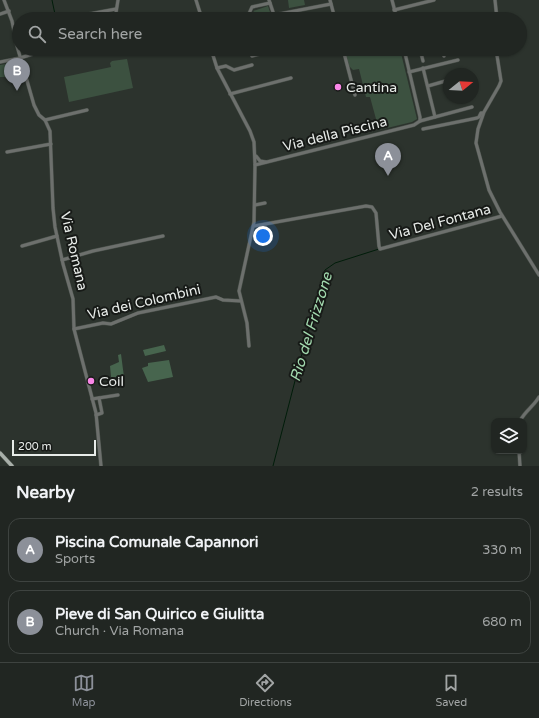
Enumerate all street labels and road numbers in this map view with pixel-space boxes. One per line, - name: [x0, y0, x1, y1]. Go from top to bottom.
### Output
- street label: Via della Piscina: [281, 113, 389, 155]
- street label: Via Del Fontana: [387, 200, 493, 244]
- street label: Via Romana: [57, 210, 91, 292]
- street label: Via dei Colombini: [86, 281, 202, 323]

